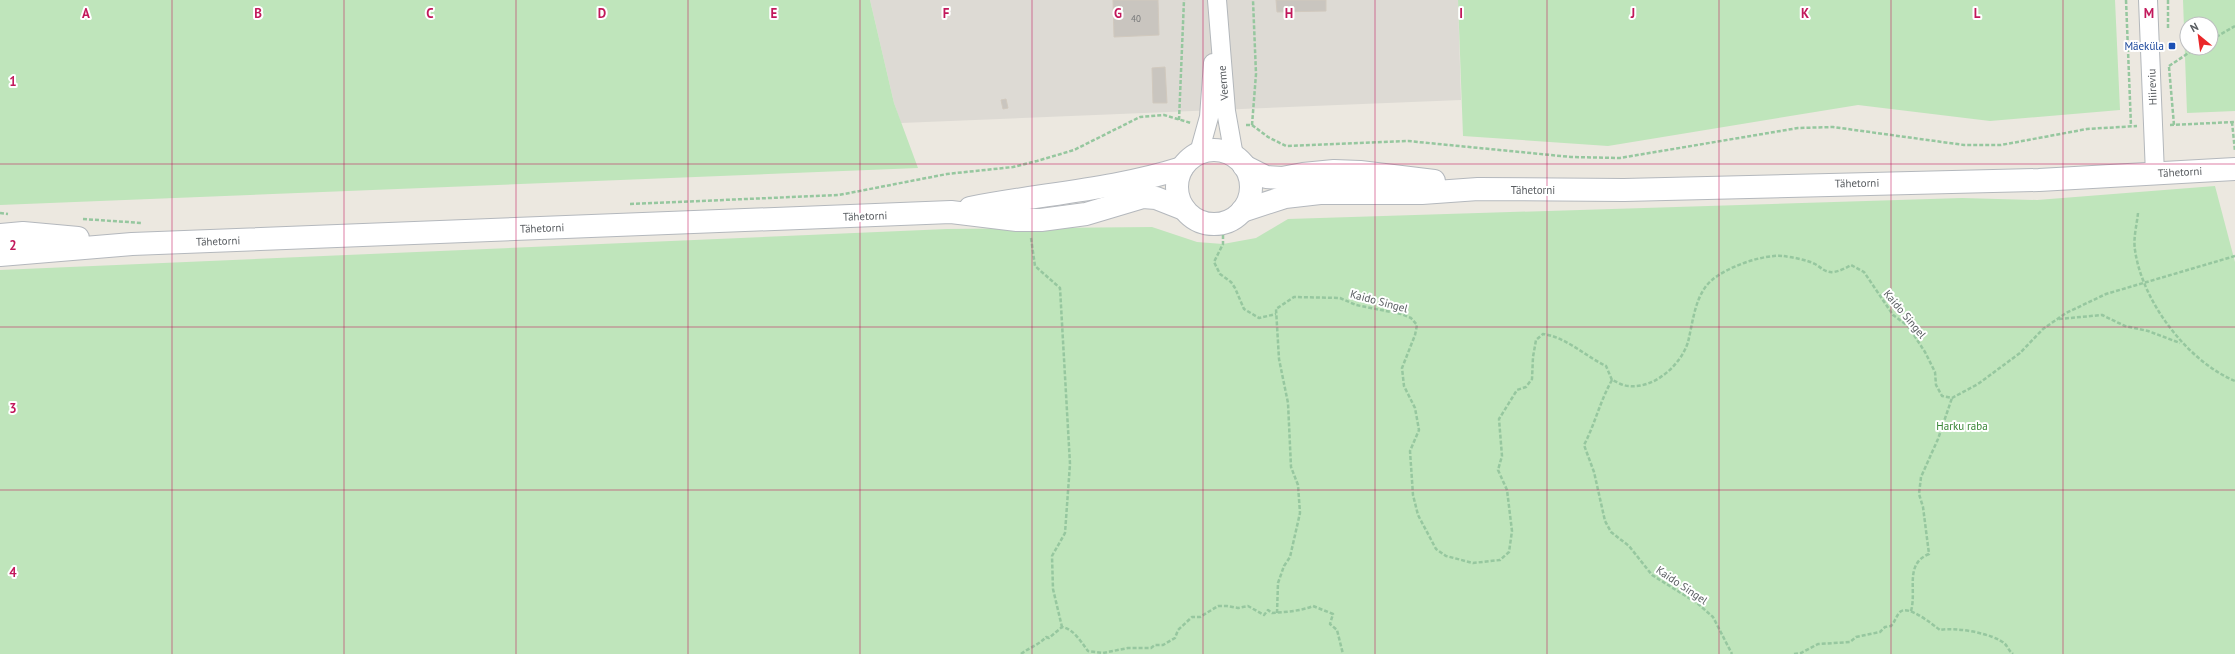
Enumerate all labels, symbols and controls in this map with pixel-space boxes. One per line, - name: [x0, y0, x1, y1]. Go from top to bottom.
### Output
- text: A: [82, 5, 90, 22]
- text: B: [254, 5, 262, 22]
- text: C: [426, 5, 434, 22]
- text: D: [598, 5, 606, 22]
- text: E: [771, 5, 778, 22]
- text: F: [943, 5, 950, 22]
- text: G: [1114, 5, 1122, 22]
- text: H: [1285, 5, 1293, 22]
- text: I: [1459, 5, 1463, 22]
- text: J: [1630, 5, 1635, 22]
- text: K: [1801, 5, 1809, 22]
- text: L: [1974, 5, 1981, 22]
- text: M: [2144, 5, 2154, 22]
- house number: 40: [1131, 13, 1141, 24]
- north arrow: [2179, 16, 2219, 56]
- text: N: [2188, 19, 2201, 35]
- place label: Mäeküla: [2124, 39, 2164, 53]
- marker: Mäeküla: [2167, 41, 2177, 51]
- street label: Veerme: [1214, 65, 1232, 102]
- street label: Hiireviu: [2144, 68, 2160, 106]
- text: 1: [9, 73, 17, 90]
- street label: Tähetorni: [2157, 164, 2203, 180]
- street label: Tähetorni: [1835, 176, 1879, 190]
- street label: Tähetorni: [1511, 183, 1555, 197]
- street label: Tähetorni: [843, 208, 888, 224]
- street label: Tähetorni: [520, 220, 565, 236]
- street label: Tähetorni: [196, 233, 241, 249]
- text: 2: [9, 237, 17, 254]
- street label: Kaido Singel: [1349, 287, 1410, 316]
- street label: Kaido Singel: [1881, 287, 1930, 342]
- text: 3: [9, 400, 17, 417]
- park label: Harku raba: [1936, 419, 1988, 433]
- street label: Kaido Singel: [1654, 563, 1711, 608]
- text: 4: [9, 564, 17, 581]

